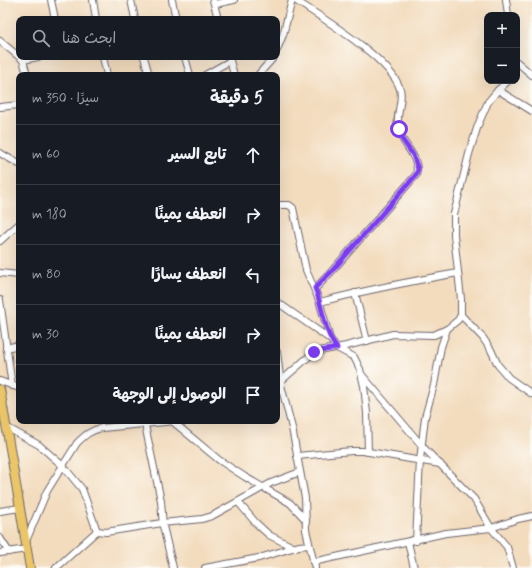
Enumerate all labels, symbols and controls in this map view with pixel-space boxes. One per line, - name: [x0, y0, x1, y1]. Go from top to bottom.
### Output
- map controls: [484, 12, 520, 84]
- button: +: [484, 12, 520, 48]
- search box: [16, 16, 280, 60]
- icon: search: [30, 27, 52, 49]
- text: ابحث هنا: [62, 29, 116, 49]
- button: −: [484, 48, 520, 84]
- text: 5 دقيقة: [210, 87, 264, 109]
- text: سيرًا · 350 m: [32, 90, 99, 107]
- route start: [390, 120, 408, 138]
- icon: ahead: [242, 144, 264, 166]
- text: تابع السير: [168, 145, 226, 165]
- text: 60 m: [32, 146, 60, 163]
- icon: right: [242, 204, 264, 226]
- text: انعطف يمينًا: [155, 205, 226, 225]
- text: 180 m: [32, 206, 67, 223]
- icon: left: [242, 264, 264, 286]
- text: انعطف يسارًا: [151, 265, 226, 285]
- text: 80 m: [32, 266, 61, 283]
- icon: right: [242, 324, 264, 346]
- text: انعطف يمينًا: [155, 325, 226, 345]
- text: 30 m: [32, 326, 59, 343]
- route end: [305, 343, 323, 361]
- icon: arrive: [242, 384, 264, 406]
- text: الوصول إلى الوجهة: [112, 385, 226, 405]

